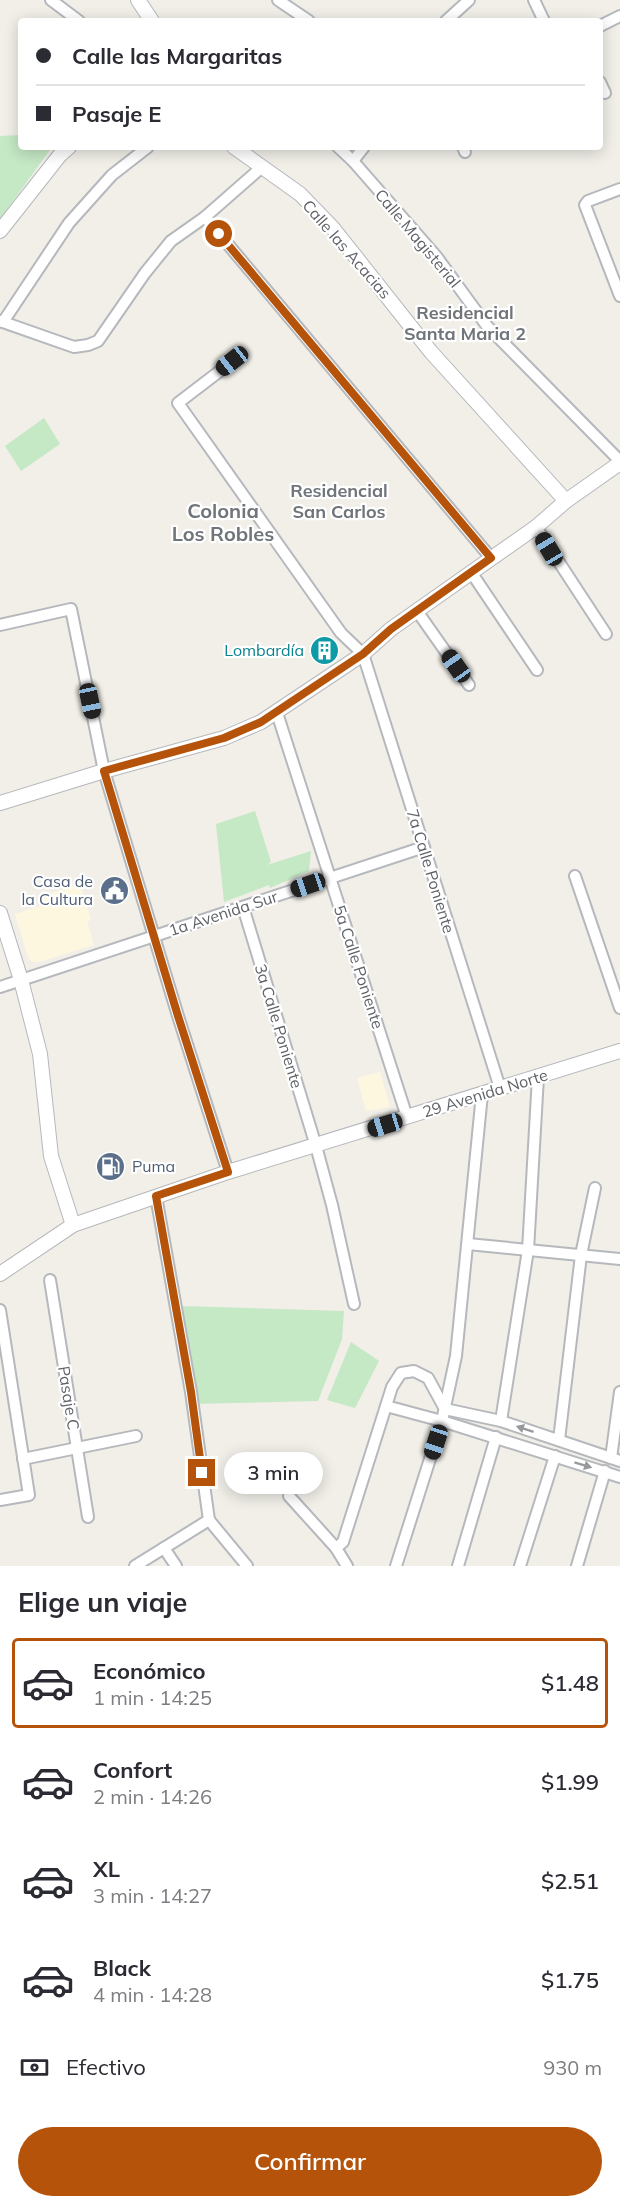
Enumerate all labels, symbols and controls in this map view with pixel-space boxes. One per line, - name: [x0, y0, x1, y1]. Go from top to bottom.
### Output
- text: Calle las Margaritas: [72, 42, 282, 70]
- text: Pasaje E: [72, 100, 161, 128]
- street label: Calle Magisterial: [371, 185, 465, 291]
- street label: Calle las Acacias: [299, 195, 395, 303]
- route start: [205, 220, 232, 247]
- district label: Residencial Santa Maria 2: [404, 301, 526, 345]
- car: [212, 343, 252, 379]
- district label: Residencial San Carlos: [290, 479, 388, 523]
- district label: Colonia Los Robles: [172, 498, 274, 546]
- car: [532, 529, 566, 569]
- building icon: Lombardía: [309, 634, 341, 666]
- place label: Lombardía: [224, 640, 304, 660]
- car: [438, 646, 474, 686]
- car: [77, 682, 103, 720]
- street label: 7a Calle Poniente: [403, 806, 459, 936]
- place label: Casa de la Cultura: [21, 871, 93, 909]
- car: [288, 871, 328, 899]
- public building icon: Casa de la Cultura: [98, 874, 130, 906]
- street label: 1a Avenida Sur: [166, 886, 280, 940]
- street label: 5a Calle Poniente: [330, 903, 388, 1031]
- street label: 3a Calle Poniente: [251, 961, 307, 1091]
- street label: 29 Avenida Norte: [420, 1064, 550, 1122]
- car: [365, 1111, 405, 1139]
- fuel station icon: Puma: [95, 1150, 127, 1182]
- place label: Puma: [132, 1156, 175, 1176]
- street label: Pasaje C: [54, 1364, 84, 1432]
- car: [422, 1422, 450, 1462]
- one-way arrow: [516, 1424, 534, 1433]
- callout: 3 min: [223, 1452, 322, 1494]
- route end: [188, 1459, 215, 1486]
- text: 3 min: [248, 1460, 299, 1485]
- one-way arrow: [574, 1460, 592, 1470]
- text: Elige un viaje: [18, 1585, 187, 1619]
- icon: car: [21, 1656, 75, 1710]
- text: Económico: [93, 1657, 206, 1685]
- text: $1.48: [541, 1669, 599, 1697]
- text: 1 min · 14:25: [93, 1685, 212, 1710]
- icon: car: [21, 1755, 75, 1809]
- text: Confort: [93, 1756, 172, 1784]
- text: $1.99: [541, 1768, 599, 1796]
- text: 2 min · 14:26: [93, 1784, 212, 1809]
- icon: car: [21, 1854, 75, 1908]
- text: XL: [93, 1855, 120, 1883]
- text: $2.51: [541, 1867, 599, 1895]
- text: 3 min · 14:27: [93, 1883, 212, 1908]
- icon: car: [21, 1953, 75, 2007]
- text: Black: [93, 1954, 151, 1982]
- text: $1.75: [541, 1966, 599, 1994]
- text: 4 min · 14:28: [93, 1982, 212, 2007]
- icon: cash: [18, 2051, 51, 2084]
- text: Efectivo: [66, 2053, 146, 2081]
- text: 930 m: [543, 2055, 602, 2080]
- button: Confirmar: [18, 2127, 602, 2196]

